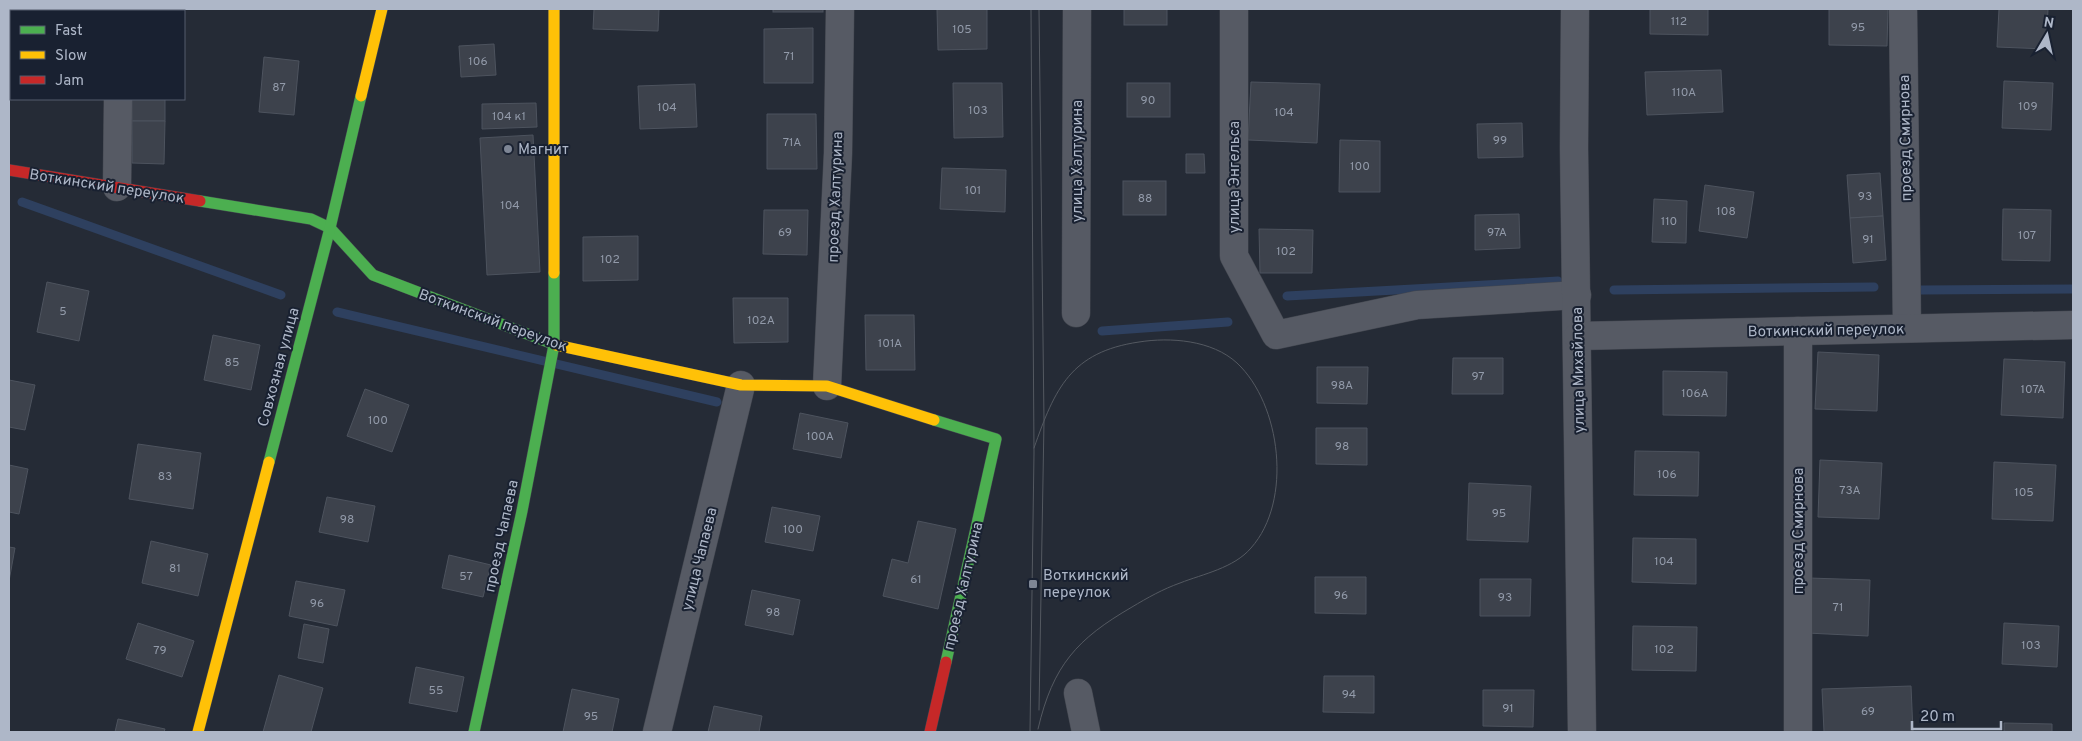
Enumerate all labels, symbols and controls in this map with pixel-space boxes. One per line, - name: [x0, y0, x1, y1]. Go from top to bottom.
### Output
- legend: [10, 10, 185, 100]
- north arrow: [2022, 10, 2072, 60]
- house number: 112: [1671, 14, 1687, 30]
- text: N: [2042, 14, 2055, 33]
- house number: 95: [1851, 20, 1865, 36]
- text: Fast: [55, 22, 83, 41]
- house number: 105: [952, 22, 972, 38]
- text: Slow: [55, 47, 87, 66]
- house number: 71: [784, 49, 794, 65]
- house number: 106: [468, 54, 488, 70]
- text: Jam: [55, 72, 84, 91]
- street label: проезд Смирнова: [1896, 74, 1917, 201]
- house number: 87: [272, 80, 286, 96]
- house number: 110А: [1672, 85, 1696, 101]
- house number: 90: [1141, 93, 1155, 109]
- house number: 109: [2018, 99, 2038, 115]
- house number: 104: [657, 100, 677, 116]
- street label: улица Халтурина: [1069, 100, 1088, 222]
- house number: 103: [968, 103, 988, 119]
- house number: 104: [1274, 105, 1294, 121]
- house number: 104 к1: [492, 109, 526, 125]
- street label: улица Энгельса: [1226, 121, 1245, 233]
- street label: проезд Халтурина: [825, 131, 848, 263]
- house number: 99: [1493, 133, 1507, 149]
- house number: 71А: [783, 135, 801, 151]
- place label: Магнит: [518, 141, 569, 160]
- marker: Магнит: [502, 143, 514, 155]
- house number: 100: [1350, 159, 1370, 175]
- street label: Воткинский переулок: [28, 166, 186, 209]
- house number: 101: [965, 183, 981, 199]
- house number: 93: [1858, 189, 1872, 205]
- house number: 88: [1138, 191, 1152, 207]
- house number: 104: [500, 198, 520, 214]
- house number: 108: [1716, 204, 1736, 220]
- house number: 110: [1661, 214, 1677, 230]
- house number: 69: [778, 225, 792, 241]
- house number: 97А: [1487, 225, 1507, 241]
- house number: 107: [2018, 228, 2036, 244]
- house number: 91: [1862, 232, 1874, 248]
- house number: 102: [1276, 244, 1296, 260]
- house number: 102: [600, 252, 620, 268]
- street label: Воткинский переулок: [416, 286, 569, 357]
- house number: 5: [59, 304, 67, 320]
- street label: Совхозная улица: [254, 306, 304, 429]
- street label: улица Михайлова: [1569, 307, 1590, 433]
- house number: 102А: [747, 313, 775, 329]
- street label: Воткинский переулок: [1747, 321, 1905, 342]
- house number: 101А: [878, 336, 902, 352]
- house number: 85: [225, 355, 239, 371]
- house number: 97: [1471, 369, 1485, 385]
- house number: 98А: [1331, 378, 1353, 394]
- house number: 107А: [2021, 382, 2045, 398]
- house number: 106А: [1681, 386, 1709, 402]
- house number: 100: [368, 413, 388, 429]
- house number: 100А: [806, 429, 834, 445]
- house number: 98: [1335, 439, 1349, 455]
- house number: 106: [1657, 467, 1677, 483]
- street label: проезд Смирнова: [1790, 468, 1809, 594]
- house number: 83: [158, 469, 172, 485]
- street label: проезд Чапаева: [481, 478, 524, 594]
- house number: 73А: [1839, 483, 1861, 499]
- house number: 105: [2014, 485, 2034, 501]
- street label: улица Чапаева: [678, 506, 722, 613]
- house number: 95: [1492, 506, 1506, 522]
- house number: 98: [340, 512, 354, 528]
- street label: проезд Халтурина: [940, 520, 988, 652]
- house number: 100: [783, 522, 803, 538]
- house number: 104: [1654, 554, 1674, 570]
- house number: 81: [169, 561, 181, 577]
- place label: Воткинский переулок: [1043, 567, 1129, 603]
- house number: 57: [459, 569, 473, 585]
- house number: 61: [910, 572, 922, 588]
- marker: Воткинский переулок: [1027, 578, 1039, 590]
- house number: 96: [1334, 588, 1348, 604]
- house number: 93: [1498, 590, 1512, 606]
- house number: 96: [310, 596, 324, 612]
- house number: 71: [1833, 600, 1843, 616]
- house number: 98: [766, 605, 780, 621]
- house number: 103: [2021, 638, 2041, 654]
- house number: 102: [1654, 642, 1674, 658]
- house number: 79: [153, 643, 167, 659]
- house number: 55: [429, 683, 443, 699]
- house number: 94: [1342, 687, 1356, 703]
- scale bar: [1912, 698, 2001, 730]
- house number: 91: [1502, 701, 1514, 717]
- house number: 69: [1861, 704, 1875, 720]
- text: 20 m: [1920, 708, 1955, 727]
- house number: 95: [584, 709, 598, 725]

